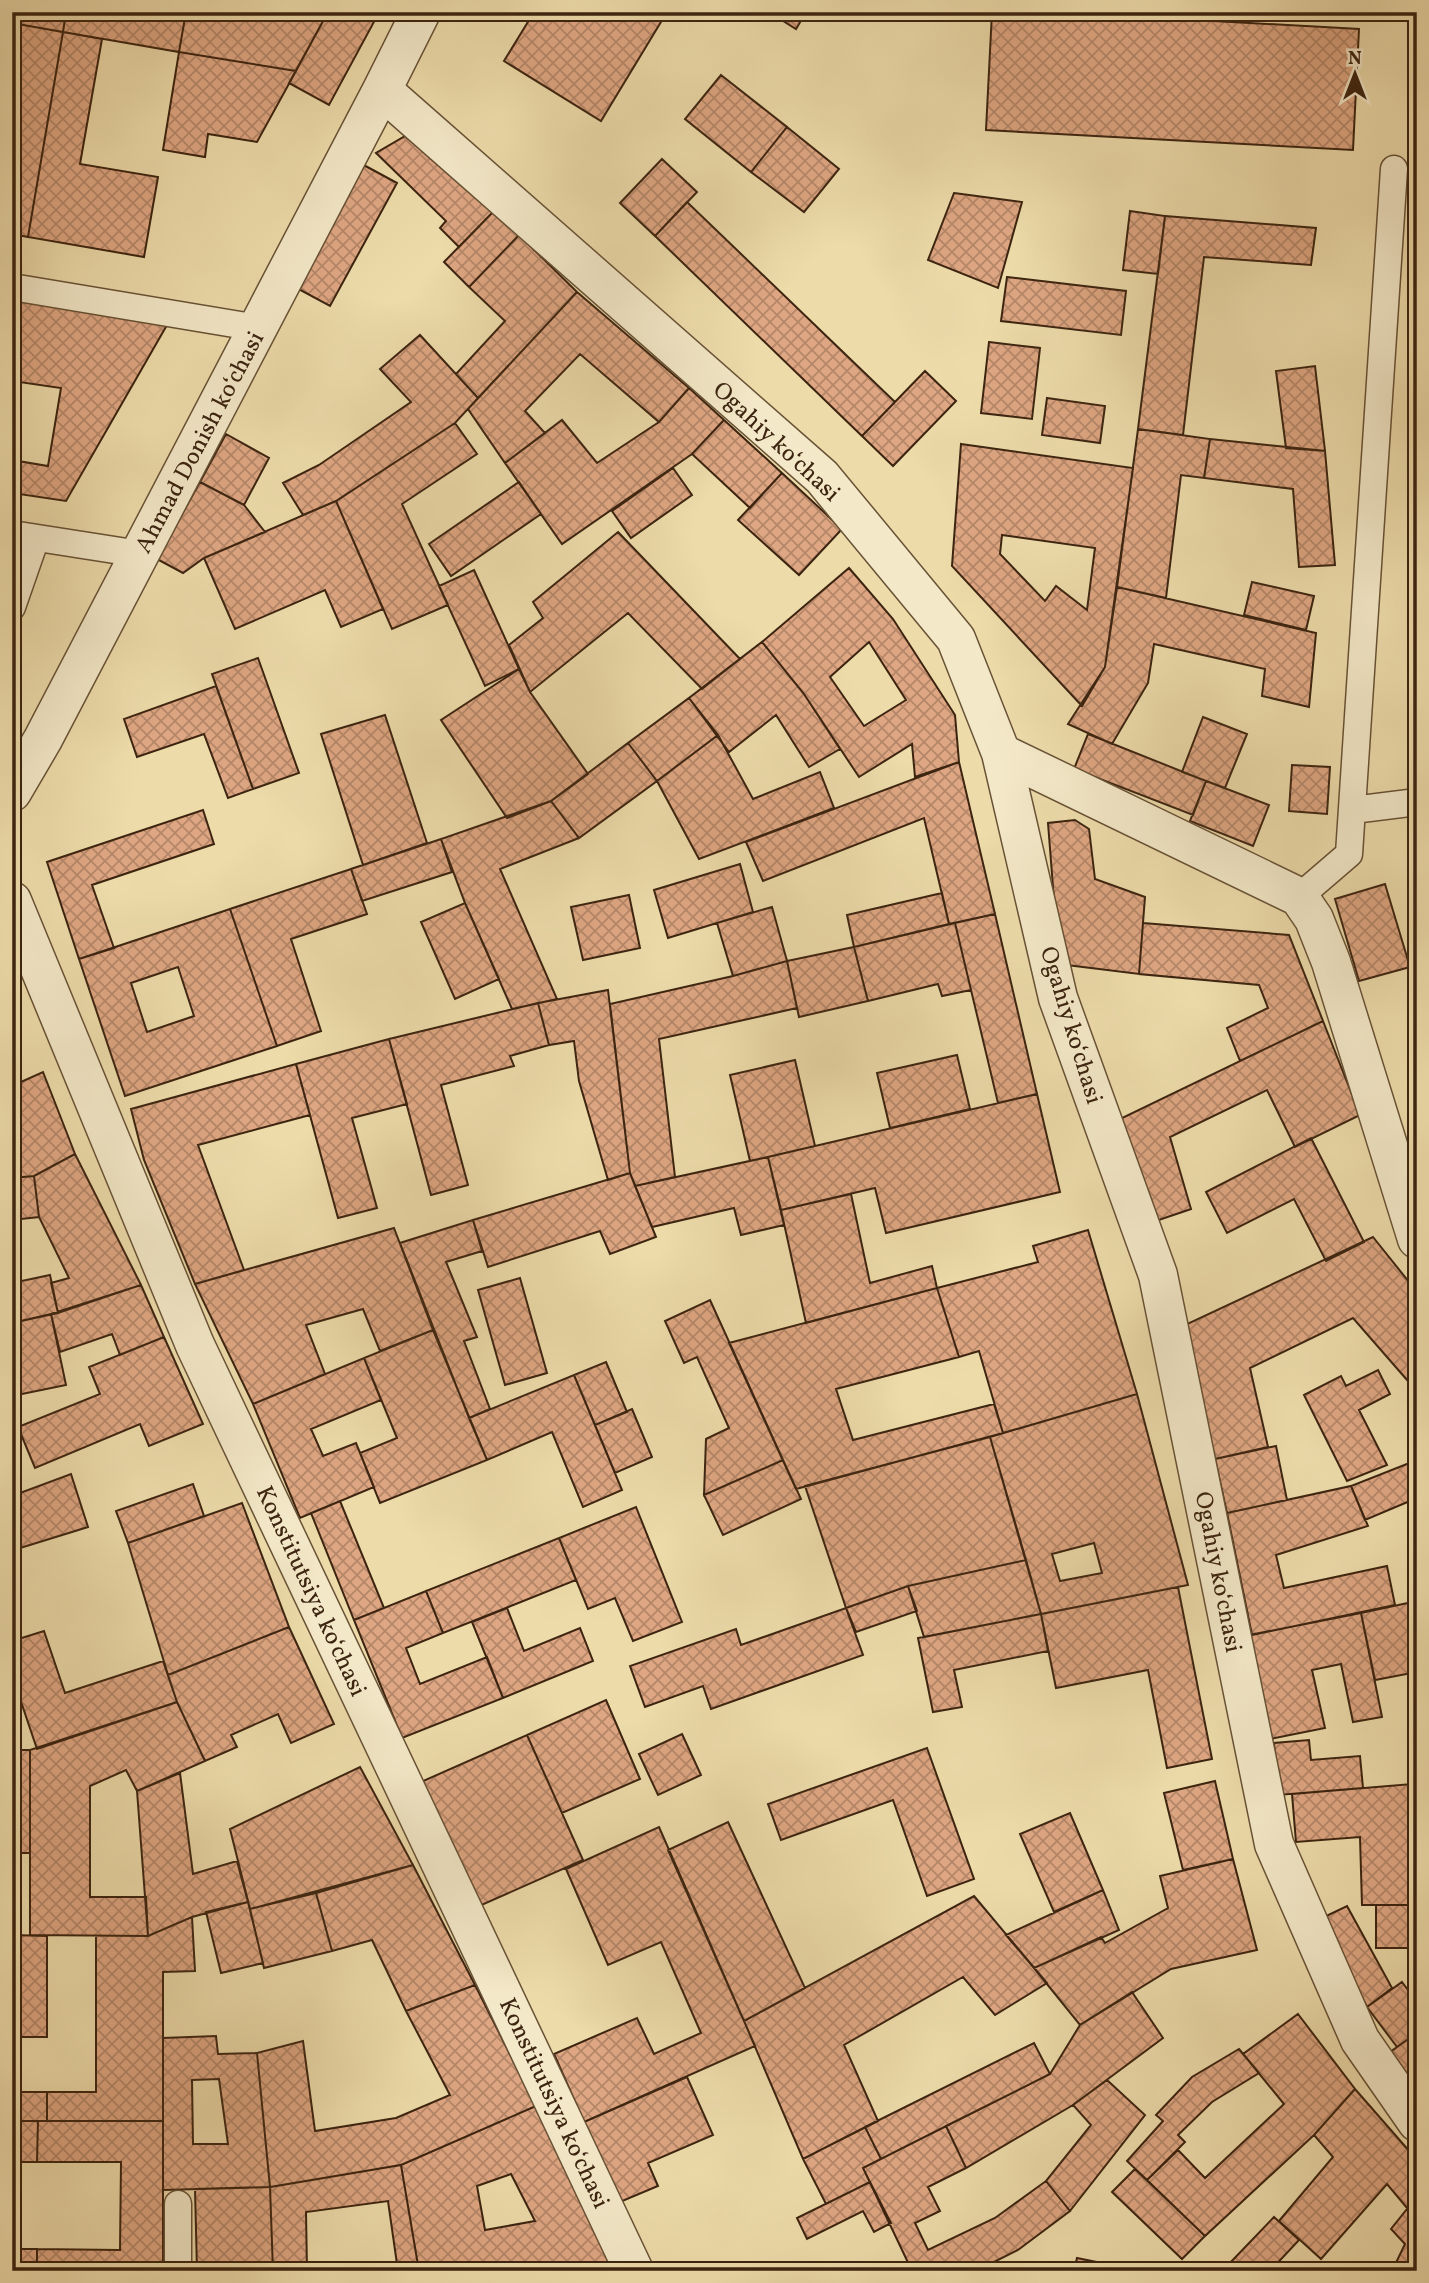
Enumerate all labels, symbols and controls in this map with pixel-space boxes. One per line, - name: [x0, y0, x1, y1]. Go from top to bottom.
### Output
- north arrow: [1320, 38, 1390, 108]
- text: N: [1348, 46, 1362, 72]
- street label: Ahmad Donish koʻchasi: [128, 326, 274, 560]
- street label: Ogahiy koʻchasi: [704, 374, 847, 511]
- street label: Ogahiy koʻchasi: [1030, 942, 1110, 1109]
- street label: Konstitutsiya koʻchasi: [246, 1481, 374, 1703]
- street label: Ogahiy koʻchasi: [1185, 1489, 1249, 1656]
- street label: Konstitutsiya koʻchasi: [489, 1993, 617, 2215]

